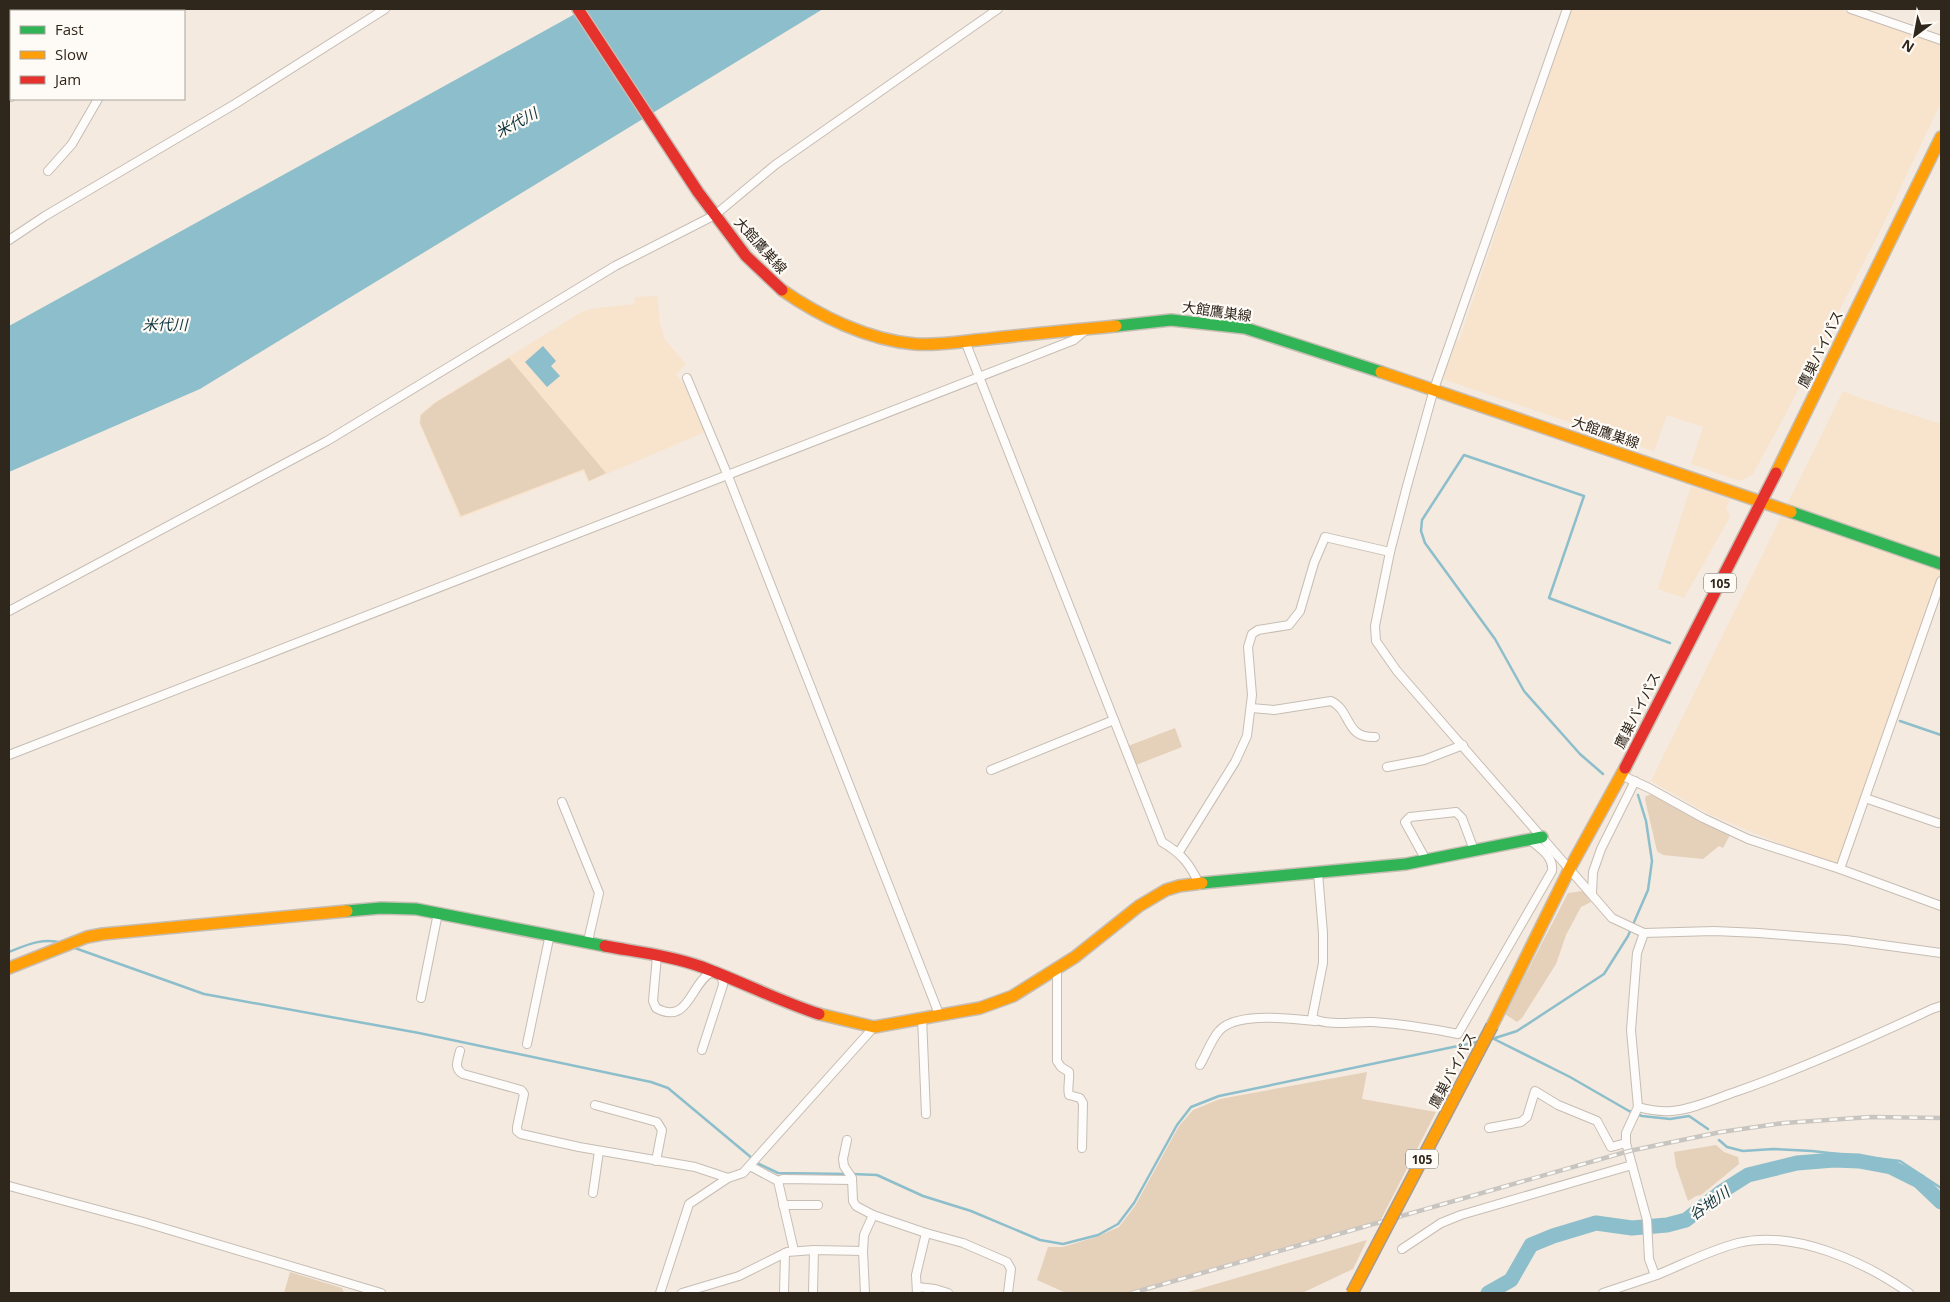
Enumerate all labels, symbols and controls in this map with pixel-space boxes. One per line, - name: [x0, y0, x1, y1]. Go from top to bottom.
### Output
- legend: [10, 10, 185, 100]
- north arrow: [1890, 10, 1940, 60]
- text: Fast: [55, 19, 84, 39]
- text: N: [1898, 35, 1918, 58]
- text: Slow: [55, 44, 88, 64]
- text: Jam: [53, 69, 81, 89]
- water label: 米代川: [491, 102, 542, 141]
- street label: 大館鷹巣線: [731, 213, 791, 277]
- street label: 大館鷹巣線: [1181, 297, 1253, 325]
- street label: 鷹巣バイパス: [1793, 307, 1847, 391]
- water label: 米代川: [142, 314, 189, 334]
- street label: 大館鷹巣線: [1570, 412, 1642, 452]
- road number: 105: [1704, 574, 1736, 592]
- street label: 鷹巣バイパス: [1610, 668, 1664, 752]
- street label: 鷹巣バイパス: [1424, 1029, 1480, 1111]
- road number: 105: [1406, 1150, 1438, 1168]
- water label: 谷地川: [1685, 1181, 1735, 1224]

